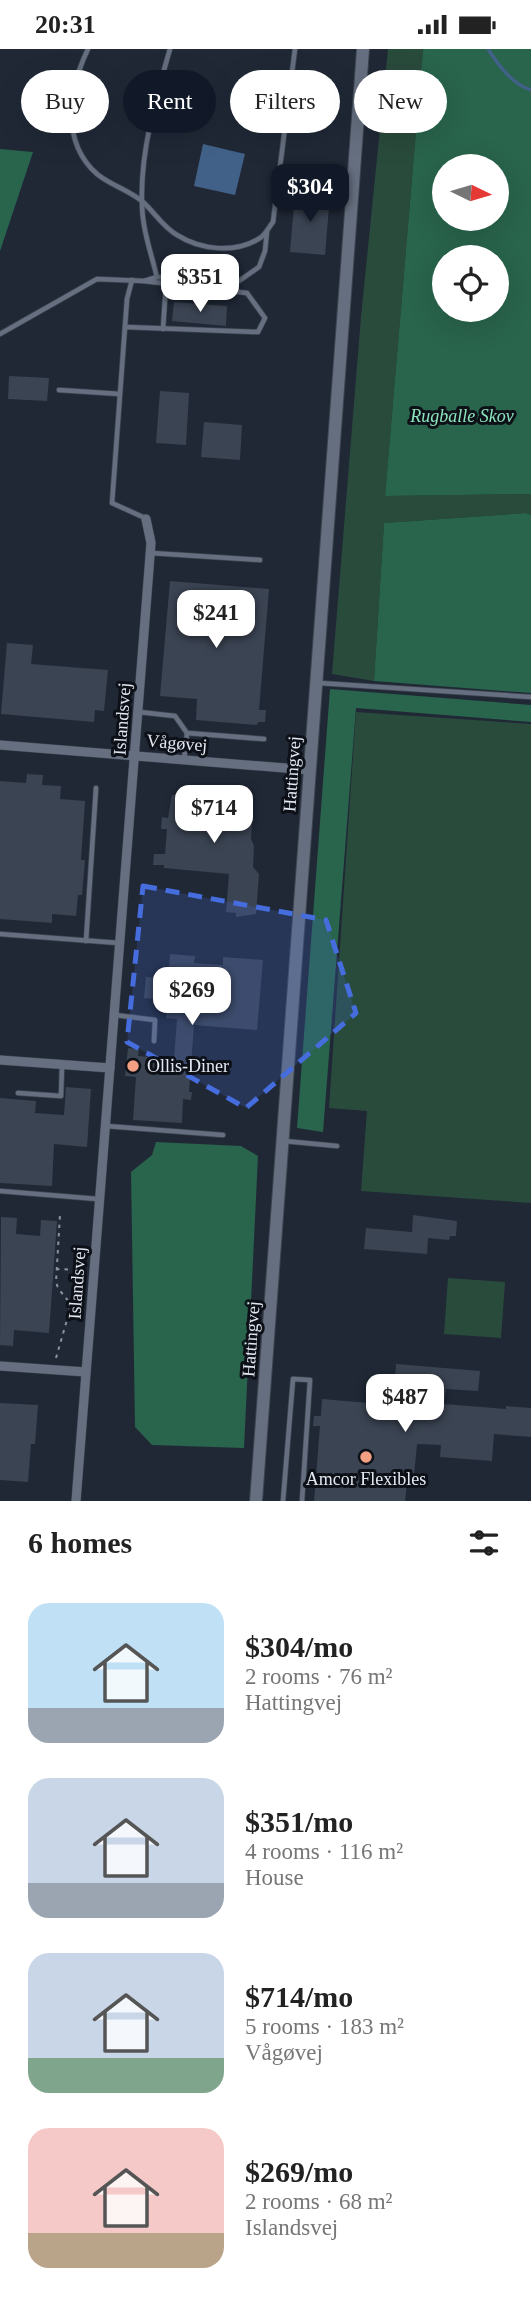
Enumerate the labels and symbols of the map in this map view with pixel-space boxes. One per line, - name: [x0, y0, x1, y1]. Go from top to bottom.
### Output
- north arrow: [432, 154, 509, 231]
- pin: $304: [269, 165, 351, 224]
- pin: $351: [159, 254, 241, 314]
- park label: Rugballe Skov: [409, 406, 514, 426]
- pin: $241: [175, 591, 257, 650]
- street label: Islandsvej: [109, 682, 135, 756]
- street label: Vågøvej: [146, 730, 208, 756]
- street label: Hattingvej: [279, 735, 305, 813]
- pin: $714: [173, 785, 255, 845]
- pin: $269: [151, 967, 233, 1027]
- place label: Ollis-Diner: [147, 1056, 229, 1076]
- marker: Ollis-Diner: [125, 1058, 141, 1074]
- street label: Islandsvej: [64, 1246, 90, 1320]
- street label: Hattingvej: [238, 1300, 264, 1378]
- pin: $487: [364, 1375, 446, 1434]
- marker: Amcor Flexibles: [358, 1449, 374, 1465]
- place label: Amcor Flexibles: [306, 1469, 426, 1489]

